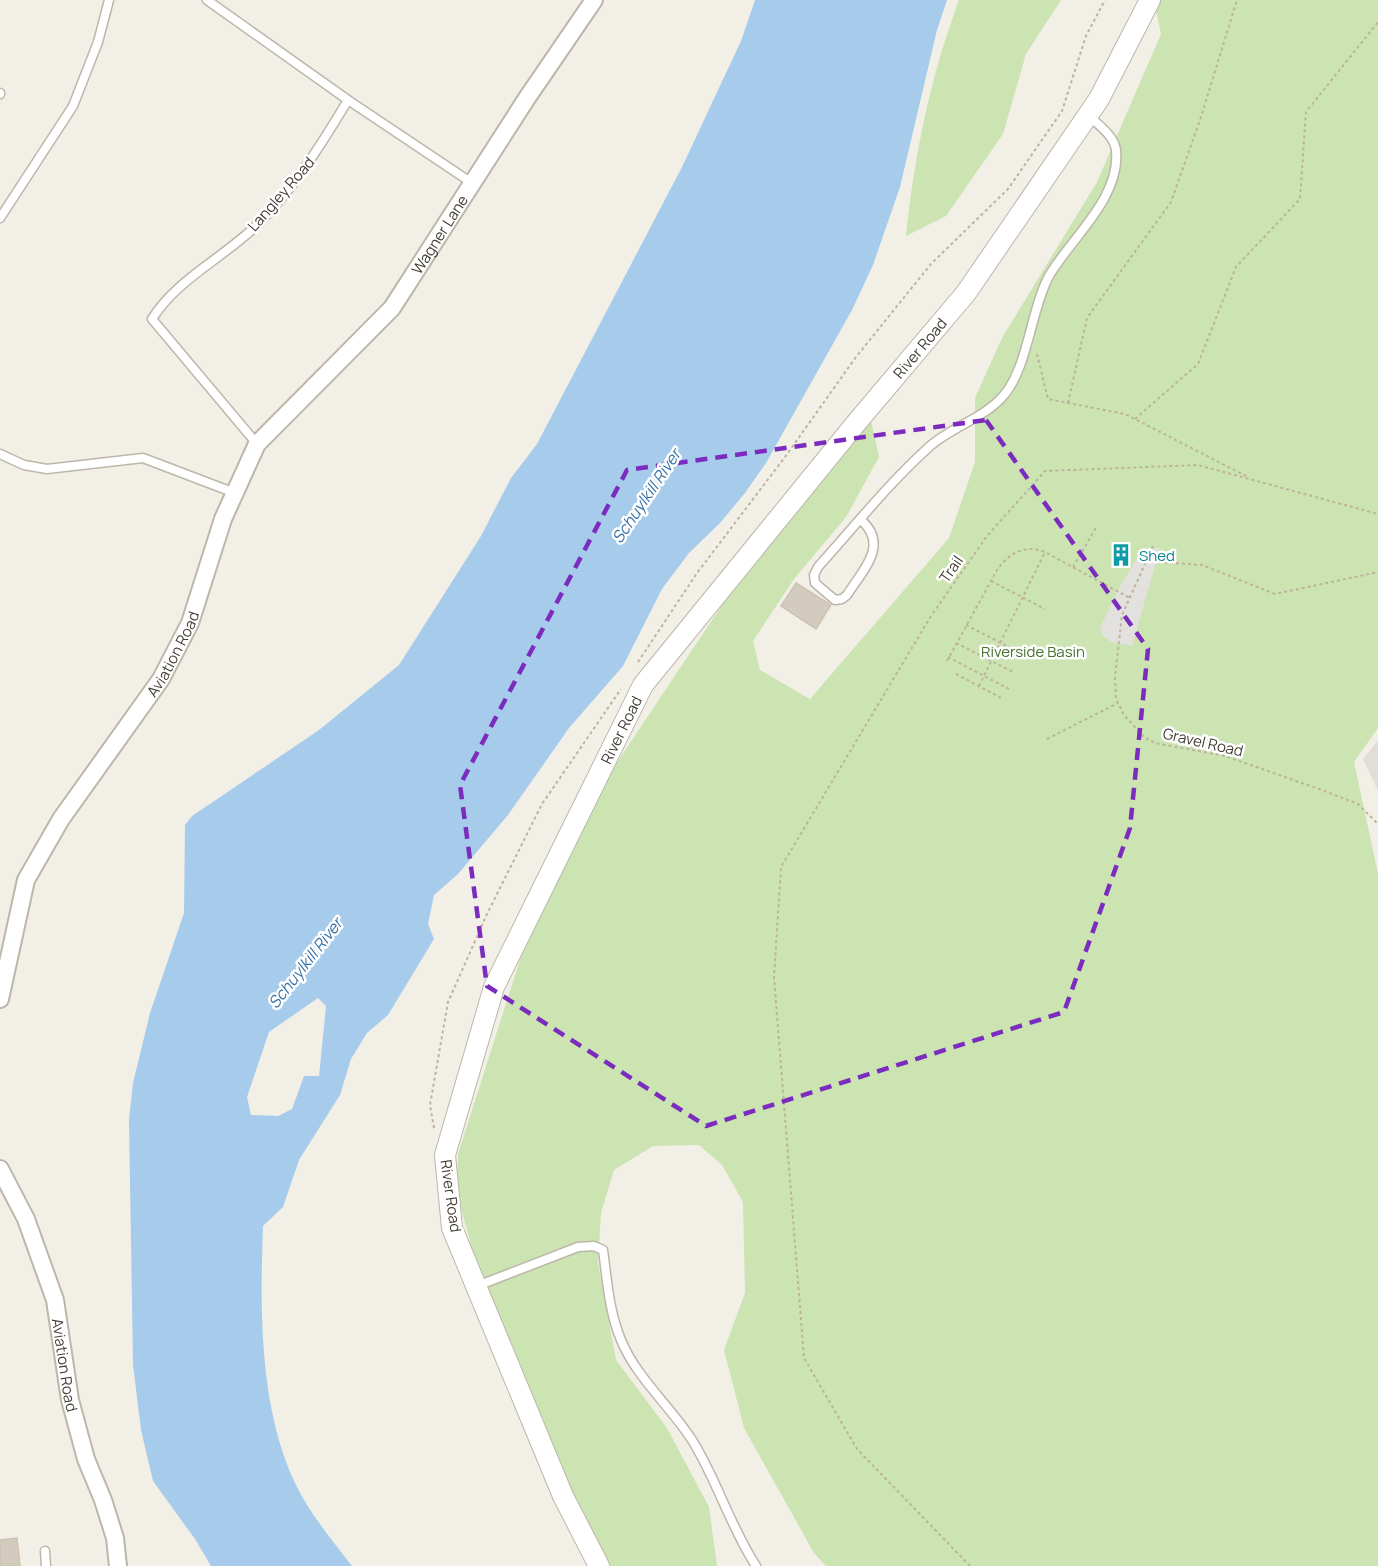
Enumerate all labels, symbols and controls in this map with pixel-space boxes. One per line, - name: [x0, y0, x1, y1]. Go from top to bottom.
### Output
- street label: Langley Road: [243, 152, 319, 236]
- street label: Wagner Lane: [406, 190, 473, 278]
- street label: River Road: [888, 313, 951, 383]
- water label: Schuylkill River: [606, 443, 687, 547]
- building icon: Shed: [1108, 542, 1134, 568]
- place label: Shed: [1139, 545, 1175, 566]
- street label: Trail: [934, 551, 968, 587]
- street label: Aviation Road: [141, 608, 204, 701]
- park label: Riverside Basin: [981, 641, 1085, 662]
- street label: River Road: [595, 692, 647, 767]
- street label: Gravel Road: [1161, 723, 1245, 761]
- water label: Schuylkill River: [263, 912, 349, 1013]
- street label: River Road: [436, 1158, 466, 1234]
- street label: Aviation Road: [47, 1317, 83, 1414]

